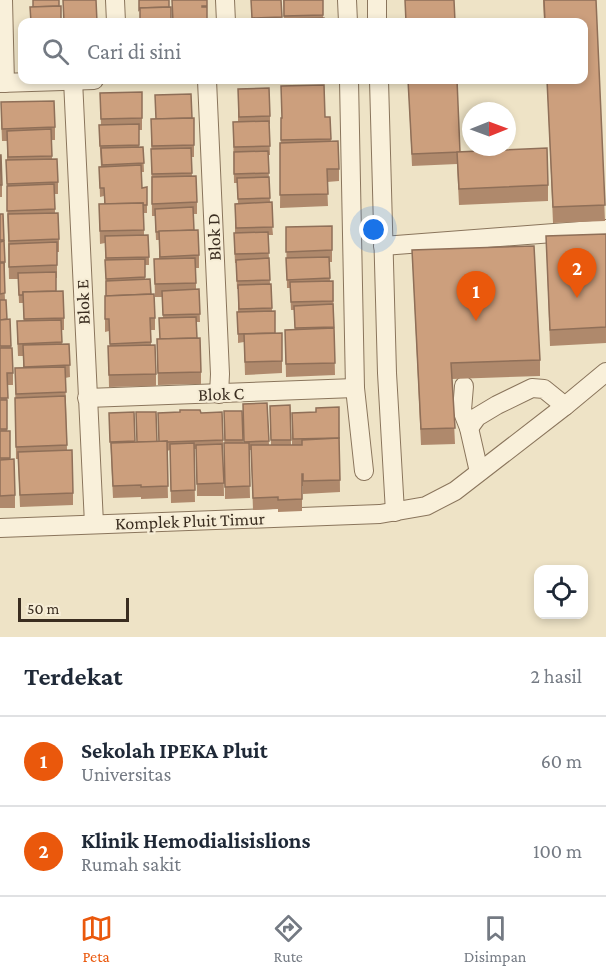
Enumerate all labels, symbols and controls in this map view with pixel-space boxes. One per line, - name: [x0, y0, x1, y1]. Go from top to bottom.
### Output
- search box: [18, 18, 588, 84]
- icon: search: [39, 35, 72, 68]
- text: Cari di sini: [87, 39, 181, 64]
- north arrow: [462, 102, 516, 156]
- street label: Blok D: [203, 213, 225, 261]
- your location: [359, 215, 388, 244]
- pin: 2: [558, 248, 596, 298]
- pin: 1: [456, 272, 496, 321]
- street label: Blok E: [72, 279, 94, 325]
- street label: Blok C: [198, 383, 245, 405]
- street label: Komplek Pluit Timur: [115, 508, 266, 534]
- map controls: [534, 565, 588, 619]
- button: locate: [534, 565, 588, 619]
- scale bar: [18, 595, 129, 622]
- text: 50 m: [27, 600, 59, 617]
- text: Terdekat: [24, 662, 123, 691]
- text: 2 hasil: [530, 665, 582, 687]
- text: Sekolah IPEKA Pluit: [81, 738, 268, 763]
- text: 1: [40, 750, 47, 772]
- text: 60 m: [541, 750, 582, 772]
- text: Universitas: [81, 763, 171, 785]
- text: Klinik Hemodialisislions: [81, 828, 310, 853]
- text: 2: [38, 840, 49, 862]
- text: 100 m: [533, 840, 582, 862]
- text: Rumah sakit: [81, 853, 181, 875]
- tab: Peta: [80, 912, 113, 965]
- tab: Rute: [272, 912, 305, 965]
- tab: Disimpan: [464, 912, 526, 965]

